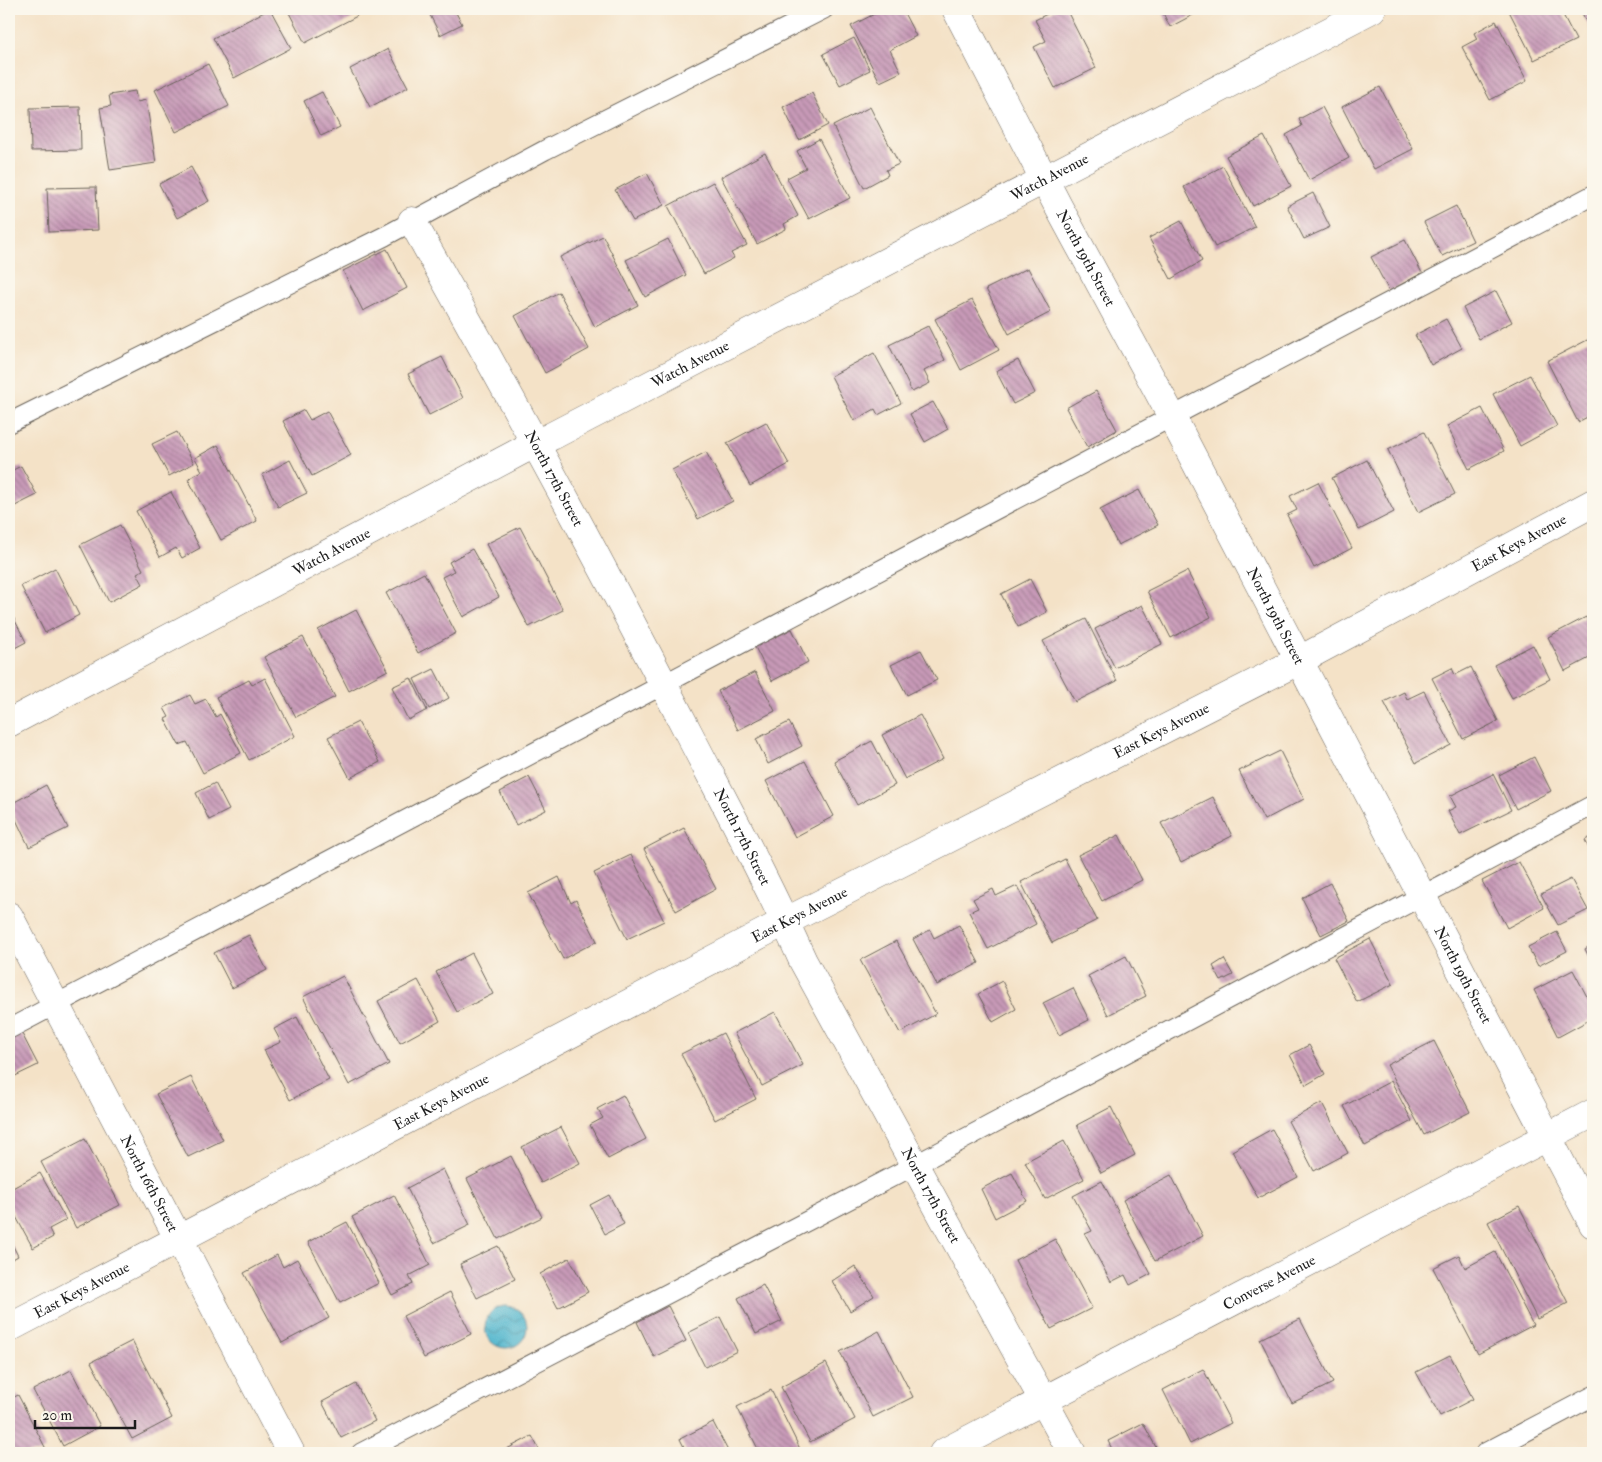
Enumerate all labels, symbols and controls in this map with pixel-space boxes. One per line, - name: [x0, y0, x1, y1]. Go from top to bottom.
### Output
- street label: Watch Avenue: [1006, 149, 1092, 206]
- street label: North 19th Street: [1052, 207, 1120, 310]
- street label: Watch Avenue: [647, 336, 733, 393]
- street label: North 17th Street: [520, 427, 587, 530]
- street label: East Keys Avenue: [1468, 510, 1570, 576]
- street label: Watch Avenue: [288, 524, 374, 581]
- street label: North 19th Street: [1242, 564, 1309, 668]
- street label: East Keys Avenue: [1110, 699, 1213, 763]
- street label: North 17th Street: [709, 785, 775, 889]
- street label: East Keys Avenue: [748, 883, 851, 947]
- street label: North 19th Street: [1429, 923, 1496, 1027]
- street label: East Keys Avenue: [391, 1069, 493, 1135]
- street label: North 16th Street: [116, 1132, 182, 1235]
- street label: North 17th Street: [897, 1144, 964, 1247]
- street label: Converse Avenue: [1220, 1251, 1319, 1315]
- street label: East Keys Avenue: [31, 1258, 133, 1323]
- scale bar: [35, 1397, 135, 1429]
- text: 20 m: [42, 1406, 72, 1425]

